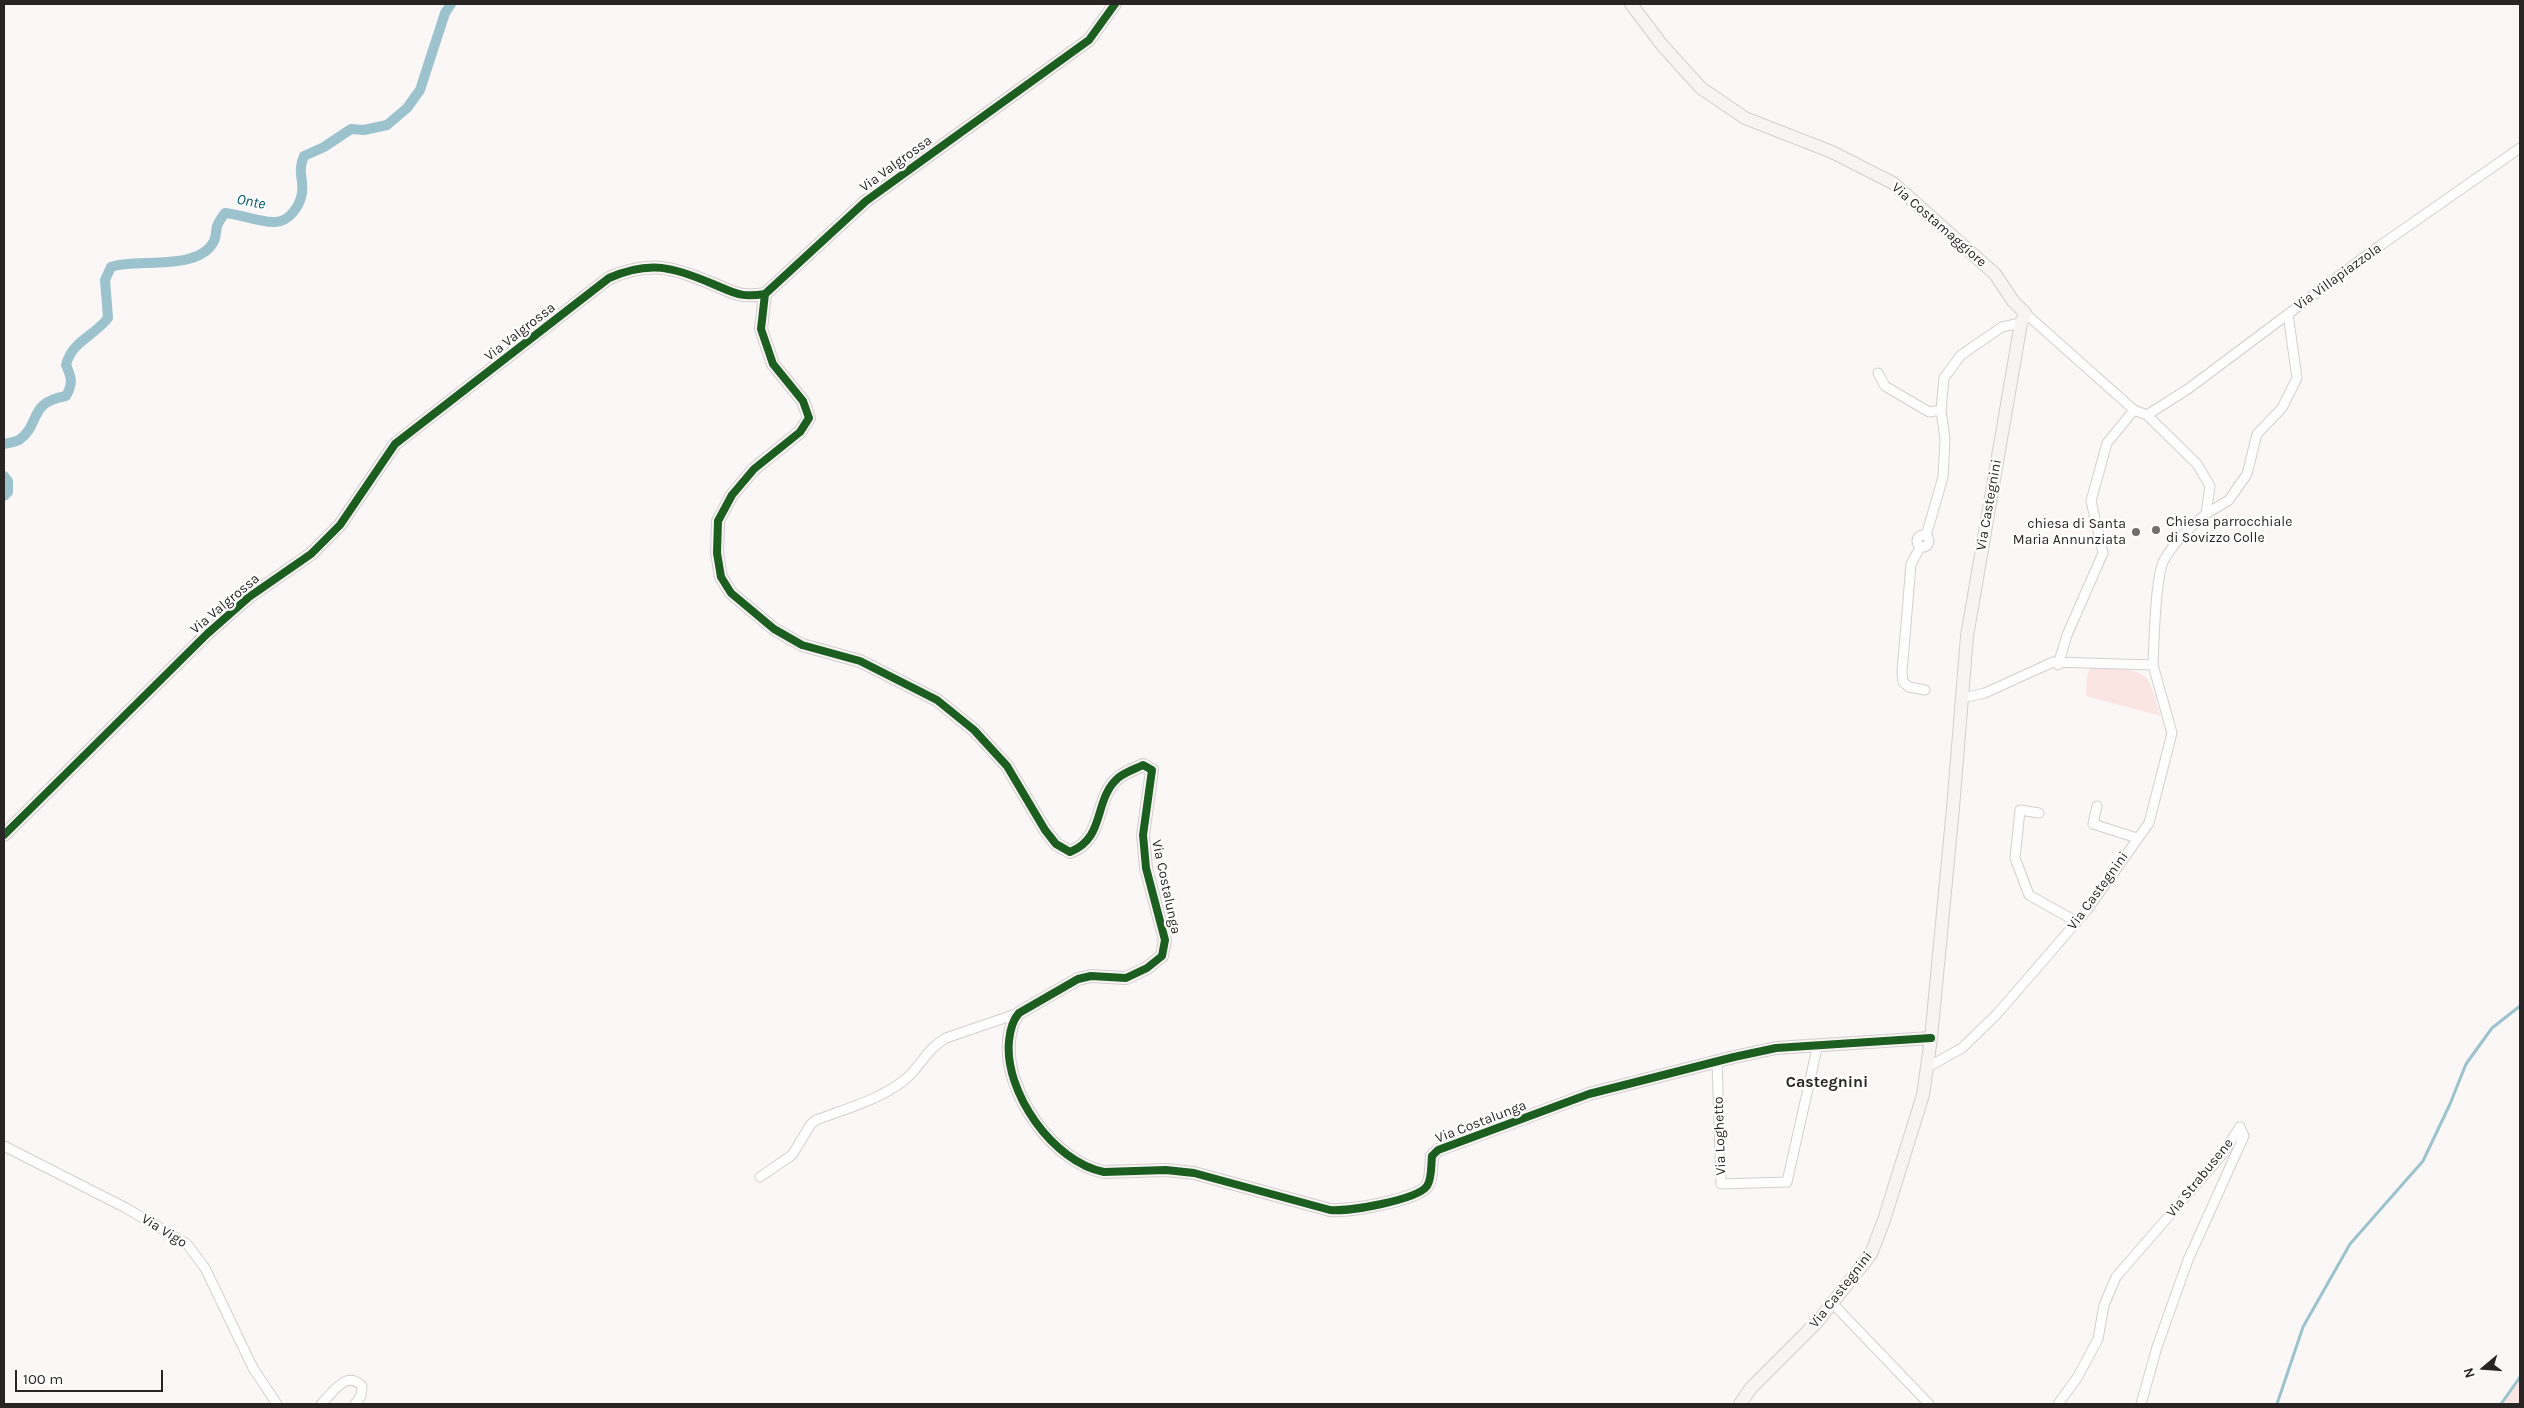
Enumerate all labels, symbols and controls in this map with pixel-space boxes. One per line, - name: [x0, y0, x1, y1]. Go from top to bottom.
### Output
- street label: Via Valgrossa: [857, 132, 935, 196]
- street label: Via Costamaggiore: [1888, 179, 1990, 271]
- water label: Onte: [235, 190, 267, 214]
- street label: Via Villapiazzola: [2291, 240, 2385, 314]
- street label: Via Valgrossa: [481, 299, 559, 365]
- street label: Via Castegnini: [1973, 458, 2005, 552]
- place label: Chiesa parrocchiale di Sovizzo Colle: [2166, 514, 2292, 546]
- place label: chiesa di Santa Maria Annunziata: [2013, 516, 2126, 548]
- marker: Chiesa parrocchiale di Sovizzo Colle: [2150, 524, 2162, 536]
- marker: chiesa di Santa Maria Annunziata: [2130, 526, 2142, 538]
- street label: Via Valgrossa: [187, 570, 263, 638]
- street label: Via Costalunga: [1148, 838, 1184, 936]
- street label: Via Castegnini: [2064, 849, 2132, 933]
- district label: Castegnini: [1786, 1072, 1868, 1092]
- street label: Via Loghetto: [1710, 1096, 1730, 1176]
- street label: Via Costalunga: [1433, 1097, 1529, 1147]
- street label: Via Strabusene: [2163, 1135, 2237, 1221]
- street label: Via Vigo: [138, 1210, 190, 1252]
- street label: Via Castegnini: [1806, 1248, 1876, 1332]
- north arrow: [2459, 1343, 2509, 1393]
- scale bar: [18, 1360, 165, 1392]
- text: N: [2460, 1365, 2479, 1380]
- text: 100 m: [23, 1370, 63, 1388]

